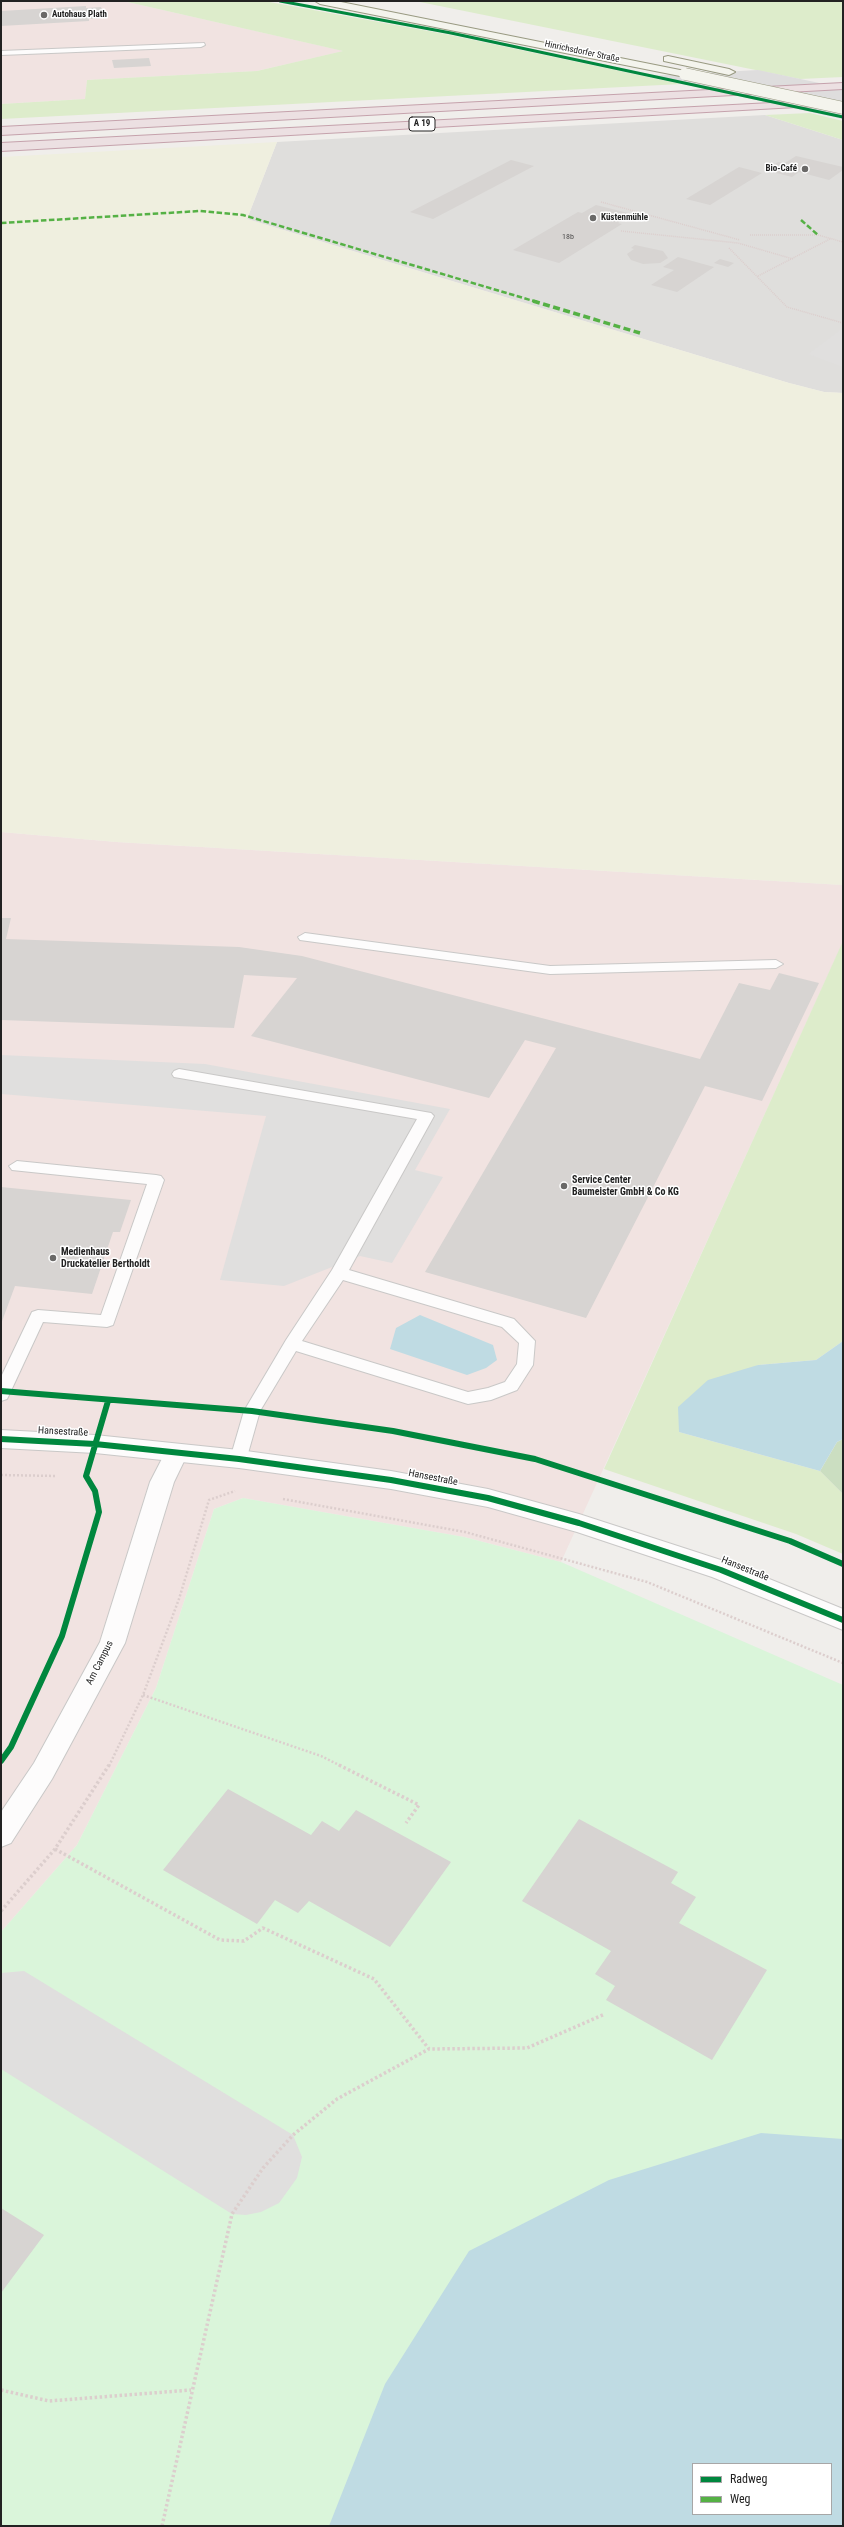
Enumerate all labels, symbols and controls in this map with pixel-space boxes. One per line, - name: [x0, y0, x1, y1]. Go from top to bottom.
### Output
- marker: Autohaus Plath: [39, 10, 49, 20]
- place label: Autohaus Plath: [52, 10, 107, 20]
- street label: Hinrichsdorfer Straße: [544, 39, 620, 65]
- road number: A 19: [409, 117, 435, 131]
- place label: Bio-Café: [765, 164, 797, 174]
- marker: Bio-Café: [800, 164, 810, 174]
- marker: Küstenmühle: [588, 213, 598, 223]
- place label: Küstenmühle: [601, 213, 648, 223]
- house number: 18b: [562, 232, 574, 242]
- place label: Service Center Baumeister GmbH & Co KG: [572, 1174, 679, 1198]
- marker: Service Center Baumeister GmbH & Co KG: [559, 1181, 569, 1191]
- place label: Medienhaus Druckatelier Bertholdt: [61, 1246, 150, 1270]
- marker: Medienhaus Druckatelier Bertholdt: [48, 1253, 58, 1263]
- street label: Hansestraße: [38, 1425, 88, 1439]
- street label: Hansestraße: [407, 1467, 459, 1489]
- street label: Hansestraße: [720, 1554, 770, 1584]
- street label: Am Campus: [84, 1639, 116, 1687]
- legend: [692, 2463, 832, 2515]
- text: Radweg: [730, 2472, 767, 2486]
- text: Weg: [730, 2492, 751, 2506]

